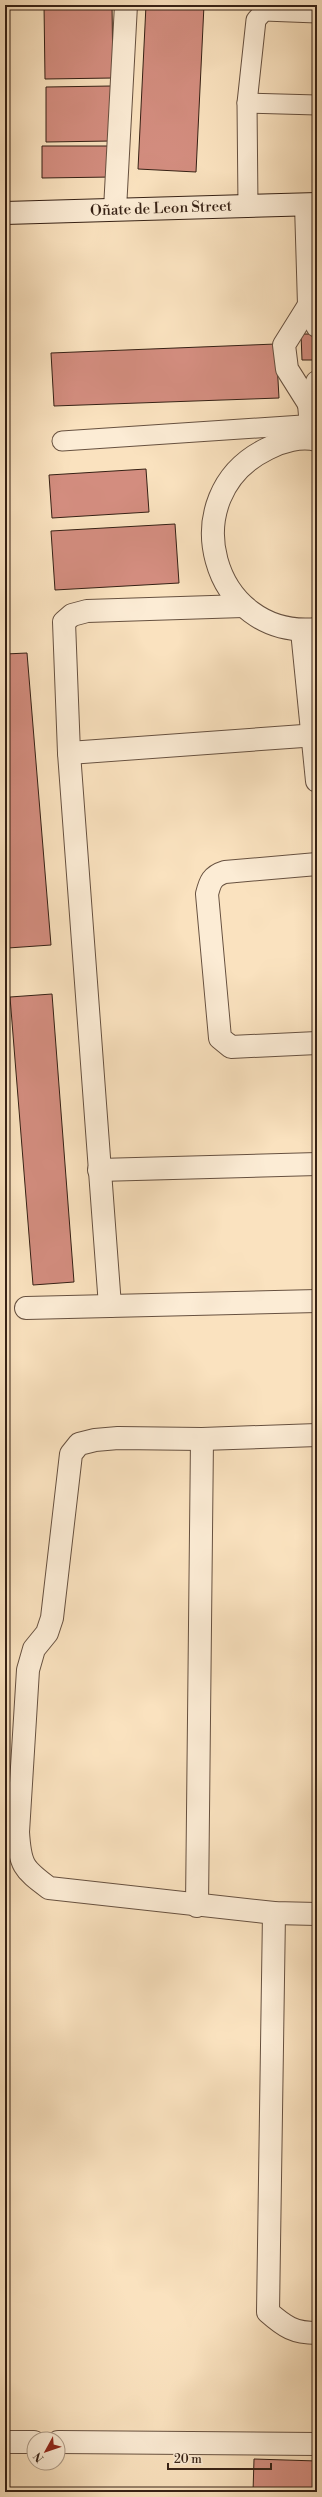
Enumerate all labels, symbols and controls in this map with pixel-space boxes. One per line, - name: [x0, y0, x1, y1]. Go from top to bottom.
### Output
- street label: Oñate de Leon Street: [90, 197, 233, 220]
- north arrow: [26, 2431, 66, 2471]
- scale bar: [168, 2445, 271, 2471]
- text: N: [31, 2449, 47, 2465]
- text: 20 m: [174, 2452, 202, 2467]

